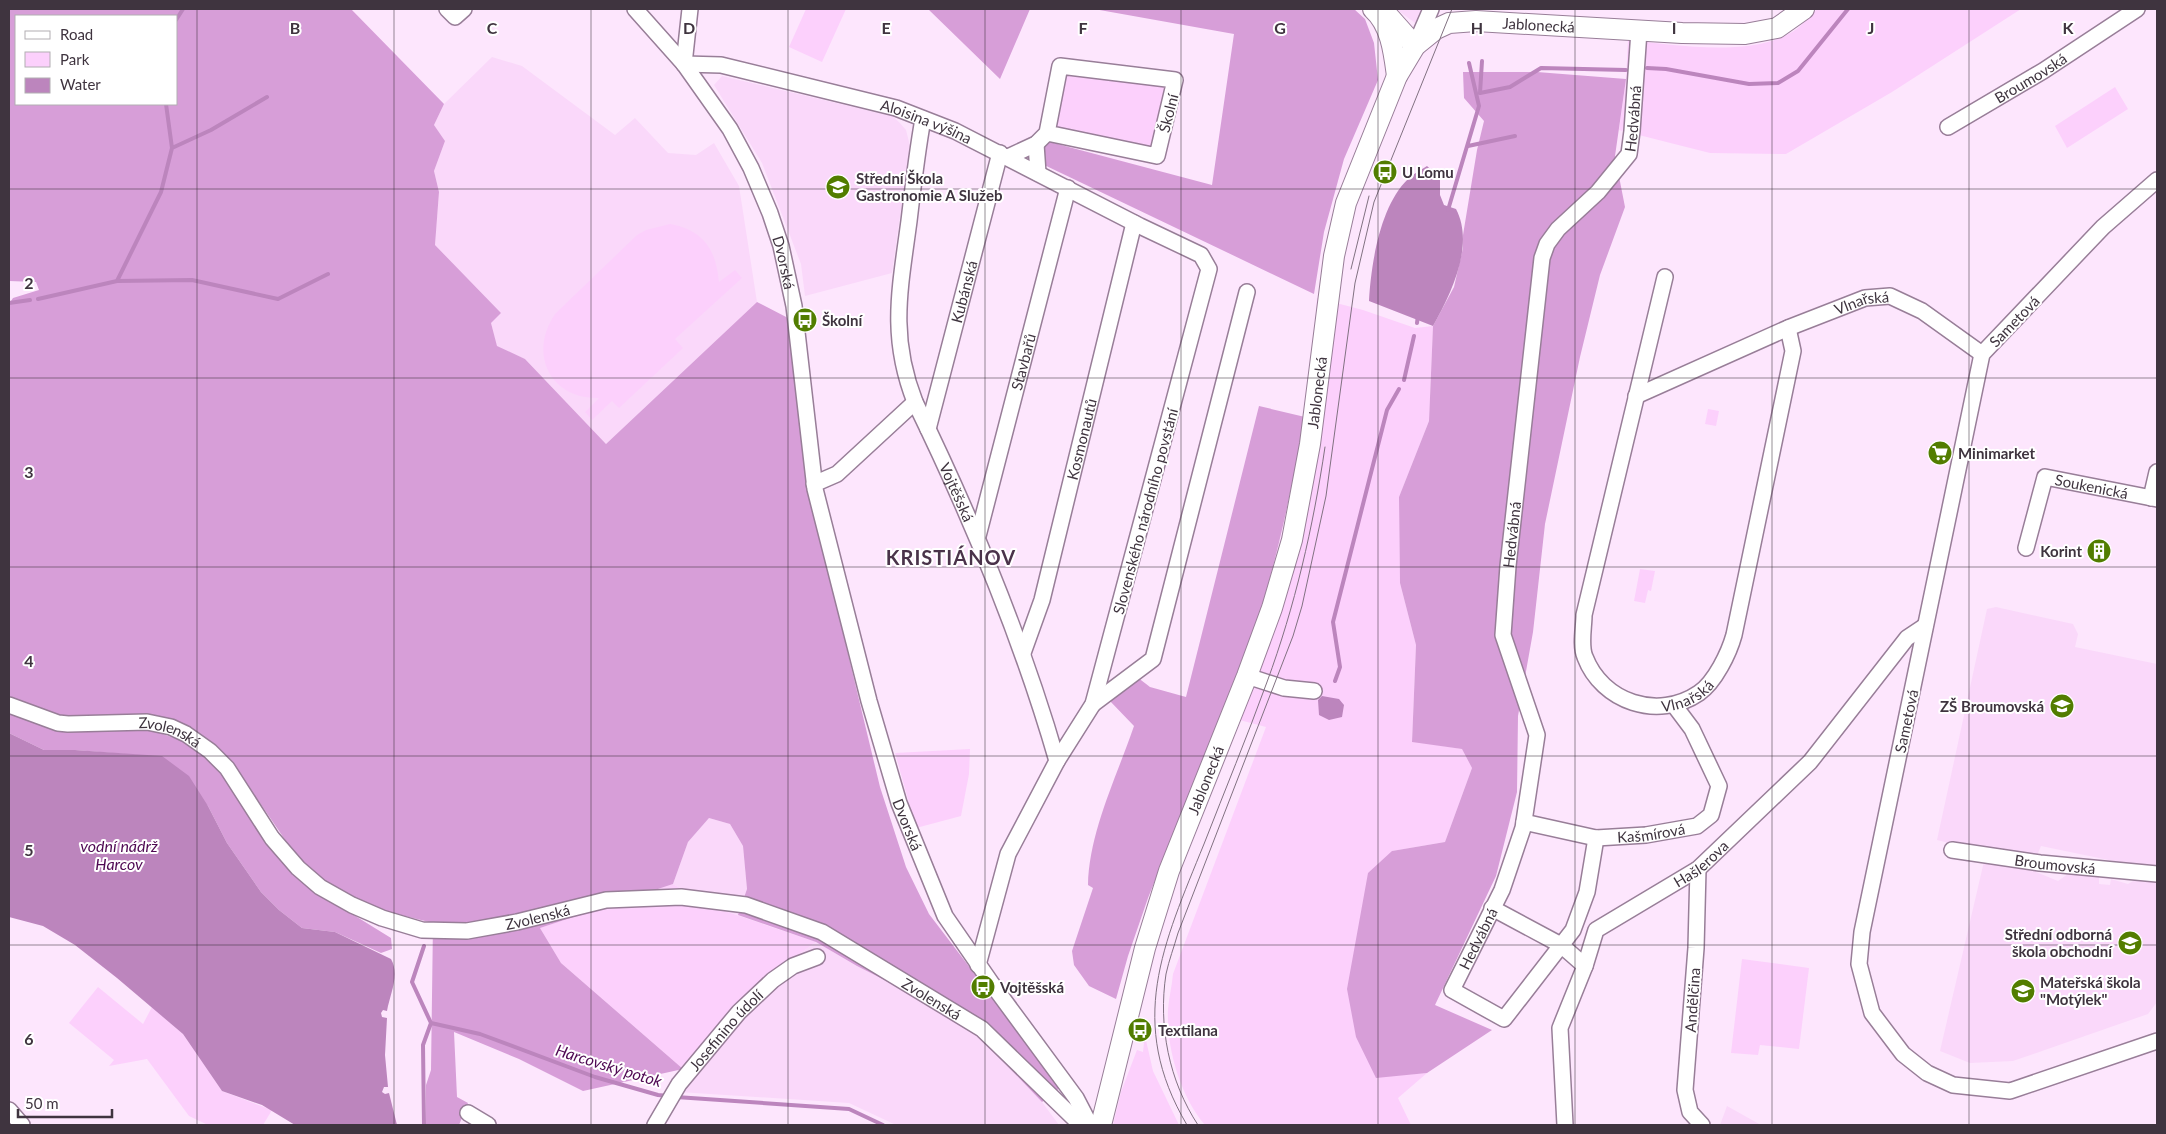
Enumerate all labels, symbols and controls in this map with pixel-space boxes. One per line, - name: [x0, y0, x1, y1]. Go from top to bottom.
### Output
- street label: Jablonecká: [1502, 14, 1575, 36]
- legend: [15, 15, 178, 105]
- text: B: [290, 18, 300, 37]
- text: C: [487, 18, 498, 37]
- text: D: [683, 18, 695, 37]
- text: E: [881, 18, 891, 37]
- text: F: [1078, 18, 1088, 37]
- text: G: [1274, 18, 1286, 37]
- text: H: [1471, 18, 1483, 37]
- text: I: [1672, 18, 1676, 37]
- text: J: [1868, 18, 1874, 37]
- text: K: [2063, 18, 2075, 37]
- text: Road: [60, 25, 93, 43]
- street label: Broumovská: [1991, 49, 2070, 107]
- text: Park: [60, 50, 90, 68]
- text: Water: [60, 75, 101, 93]
- street label: Hedvábná: [1620, 85, 1644, 153]
- street label: Školní: [1155, 90, 1182, 134]
- street label: Aloisina výšina: [879, 96, 975, 147]
- bus stop icon: U Lomu: [1372, 159, 1398, 185]
- place label: U Lomu: [1402, 163, 1454, 181]
- place label: Střední Škola Gastronomie A Služeb: [856, 169, 1002, 204]
- school or university icon: Střední Škola Gastronomie A Služeb: [825, 174, 851, 200]
- street label: Dvorská: [769, 233, 799, 291]
- street label: Kubánská: [947, 258, 981, 325]
- text: 2: [24, 273, 34, 292]
- street label: Vlnařská: [1832, 287, 1890, 318]
- street label: Sametová: [1985, 292, 2043, 350]
- bus stop icon: Školní: [792, 307, 818, 333]
- place label: Školní: [822, 311, 864, 329]
- street label: Stavbařů: [1007, 331, 1039, 392]
- street label: Jablonecká: [1303, 355, 1330, 430]
- street label: Kosmonautů: [1063, 396, 1100, 482]
- street label: Slovenského národního povstání: [1109, 405, 1182, 616]
- supermarket icon: Minimarket: [1927, 440, 1953, 466]
- place label: Minimarket: [1958, 444, 2035, 462]
- street label: Vojtěšská: [936, 460, 978, 524]
- text: 3: [24, 462, 34, 481]
- street label: Soukenická: [2053, 470, 2130, 502]
- street label: Hedvábná: [1499, 500, 1524, 569]
- building icon: Korint: [2086, 538, 2112, 564]
- place label: Korint: [2040, 542, 2082, 560]
- district label: KRISTIÁNOV: [886, 545, 1016, 569]
- text: 4: [24, 651, 34, 670]
- street label: Vlnařská: [1660, 676, 1717, 715]
- street label: Sametová: [1891, 688, 1921, 754]
- school or university icon: ZŠ Broumovská: [2049, 693, 2075, 719]
- place label: ZŠ Broumovská: [1940, 697, 2044, 715]
- street label: Zvolenská: [138, 713, 205, 751]
- street label: Jablonecká: [1184, 743, 1227, 817]
- street label: Dvorská: [889, 796, 926, 853]
- street label: Kašmírová: [1617, 819, 1686, 846]
- water label: vodní nádrž Harcov: [80, 836, 158, 873]
- street label: Hašlerova: [1670, 836, 1732, 891]
- text: 5: [24, 840, 34, 859]
- street label: Broumovská: [2013, 850, 2096, 877]
- street label: Zvolenská: [504, 900, 572, 933]
- street label: Hedvábná: [1455, 905, 1501, 972]
- place label: Střední odborná škola obchodní: [2005, 925, 2113, 960]
- school or university icon: Střední odborná škola obchodní: [2117, 930, 2143, 956]
- street label: Andělčina: [1681, 967, 1703, 1033]
- place label: Mateřská škola "Motýlek": [2040, 973, 2141, 1008]
- street label: Zvolenská: [899, 974, 965, 1023]
- bus stop icon: Vojtěšská: [970, 974, 996, 1000]
- place label: Vojtěšská: [999, 978, 1064, 996]
- school or university icon: Mateřská škola "Motýlek": [2010, 978, 2036, 1004]
- street label: Josefinino údolí: [685, 985, 767, 1074]
- bus stop icon: Textilana: [1127, 1017, 1153, 1043]
- place label: Textilana: [1158, 1021, 1218, 1039]
- text: 6: [24, 1029, 34, 1048]
- water label: Harcovský potok: [554, 1040, 665, 1090]
- scale bar: [18, 1086, 111, 1118]
- text: 50 m: [25, 1094, 59, 1112]

